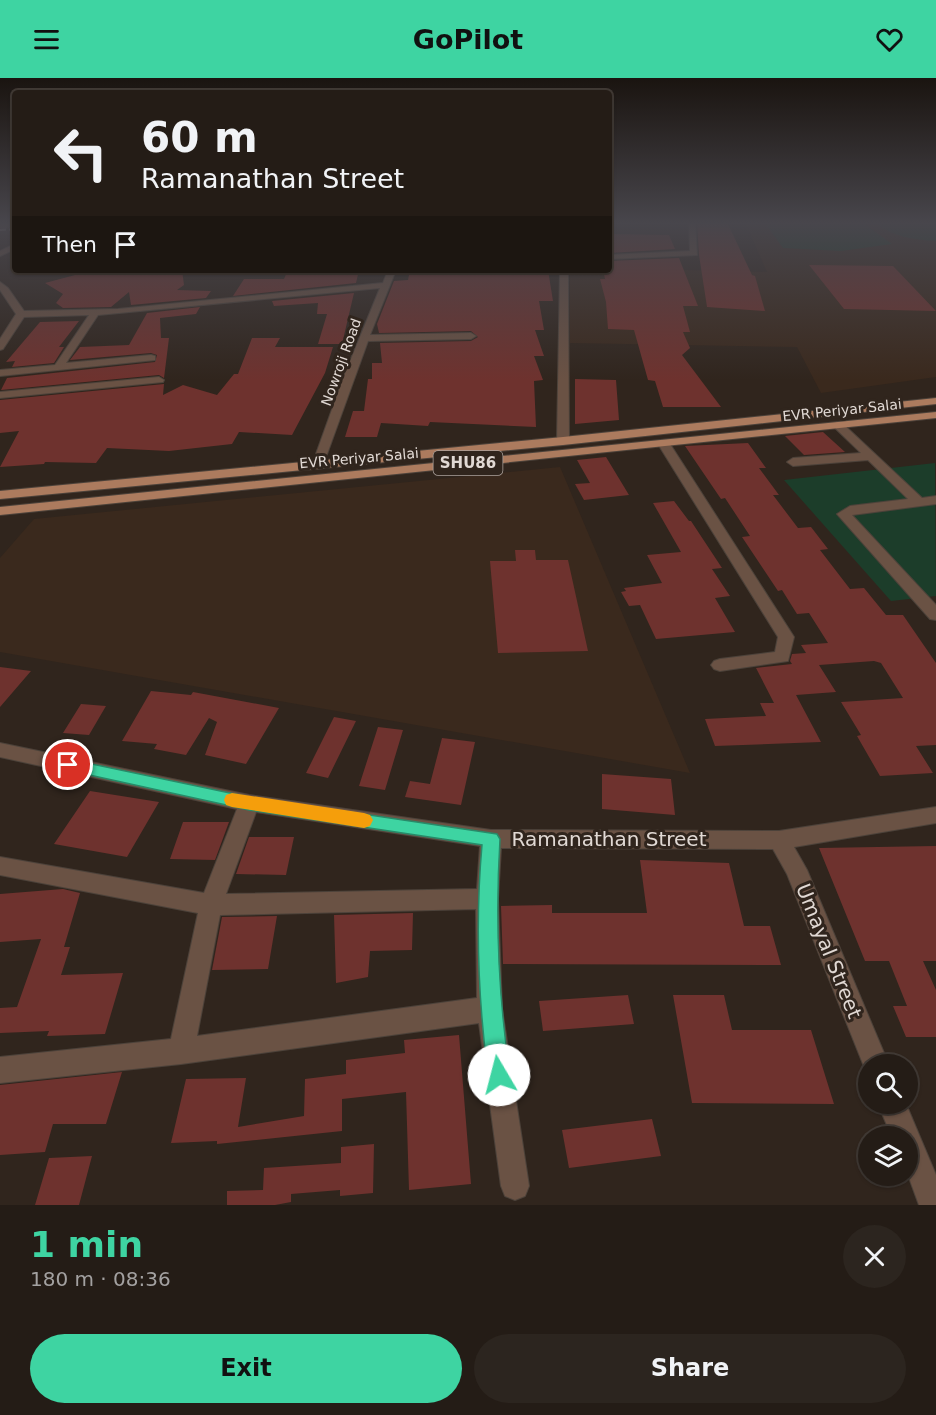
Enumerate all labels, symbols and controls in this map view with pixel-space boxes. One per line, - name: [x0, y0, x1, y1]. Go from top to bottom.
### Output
- icon: menu: [30, 23, 63, 56]
- icon: heart: [873, 23, 906, 56]
- text: GoPilot: [413, 24, 523, 55]
- text: 60 m: [141, 113, 258, 162]
- icon: left: [42, 114, 120, 192]
- text: Ramanathan Street: [141, 163, 404, 194]
- icon: arrive: [109, 228, 142, 261]
- text: Then: [42, 232, 97, 257]
- street label: Nowroji Road: [318, 316, 364, 408]
- street label: EVR Periyar Salai: [782, 396, 902, 424]
- street label: EVR Periyar Salai: [299, 445, 419, 471]
- road number: SHU86: [434, 451, 502, 475]
- pin: [42, 739, 93, 790]
- icon: arrive: [51, 748, 84, 781]
- street label: Ramanathan Street: [512, 827, 707, 851]
- street label: Umayal Street: [791, 880, 867, 1022]
- position arrow: [467, 1043, 531, 1107]
- map controls: [858, 1054, 918, 1186]
- button: search: [858, 1054, 918, 1114]
- button: layers: [858, 1126, 918, 1186]
- text: 1 min: [30, 1224, 143, 1265]
- button: close: [843, 1225, 906, 1288]
- text: 180 m · 08:36: [30, 1267, 171, 1291]
- button: Exit: [30, 1334, 462, 1403]
- button: Share: [474, 1334, 906, 1403]

